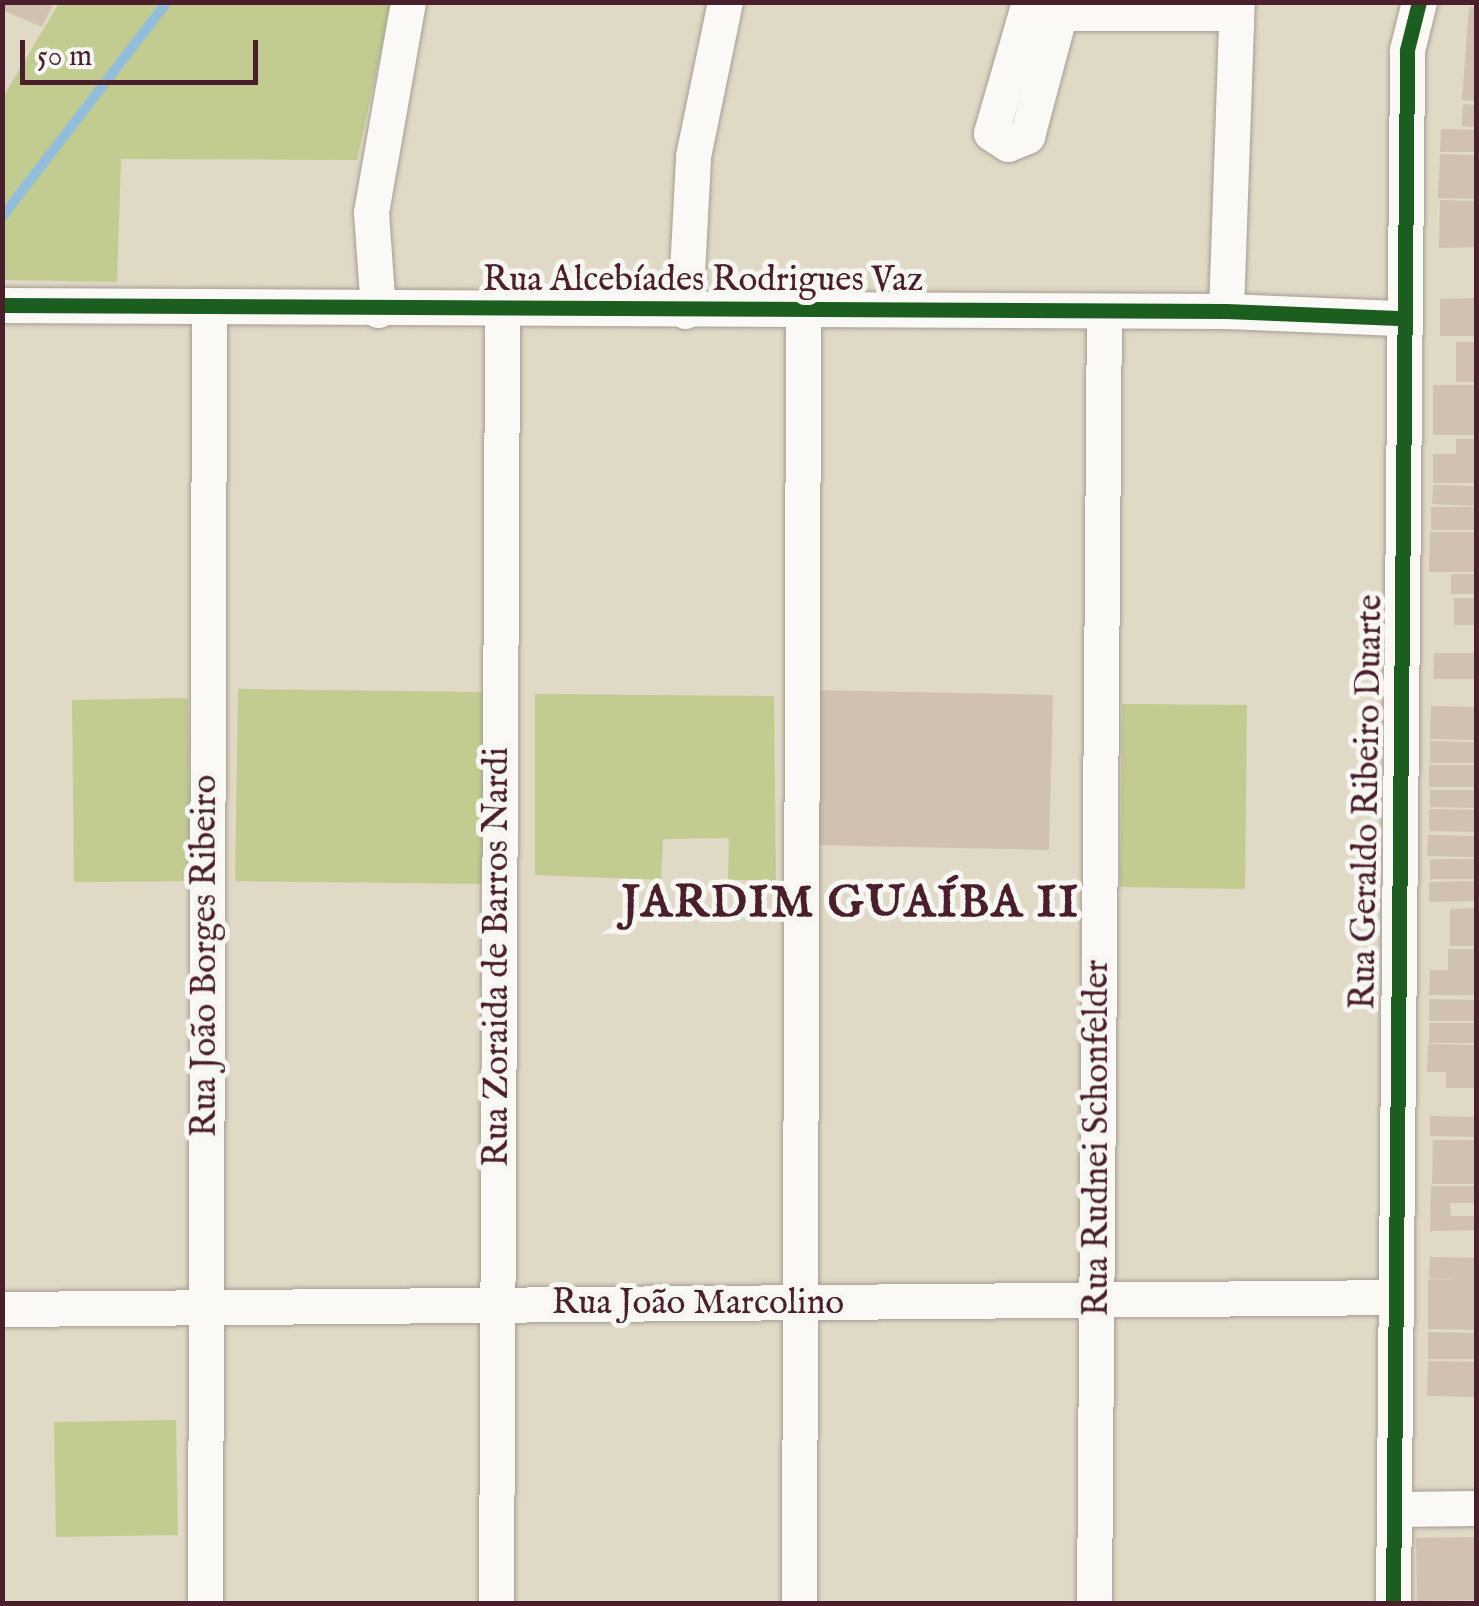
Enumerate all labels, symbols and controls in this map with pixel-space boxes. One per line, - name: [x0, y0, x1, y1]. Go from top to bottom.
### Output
- scale bar: [25, 20, 262, 82]
- text: 50 m: [37, 38, 92, 76]
- street label: Rua Alcebíades Rodrigues Vaz: [483, 260, 923, 302]
- street label: Rua Geraldo Ribeiro Duarte: [1343, 594, 1393, 1010]
- street label: Rua Zoraida de Barros Nardi: [477, 747, 519, 1167]
- street label: Rua João Borges Ribeiro: [185, 775, 227, 1137]
- district label: JARDIM GUAÍBA II: [622, 877, 1080, 931]
- street label: Rua Rudnei Schonfelder: [1077, 960, 1119, 1316]
- street label: Rua João Marcolino: [552, 1283, 844, 1325]

